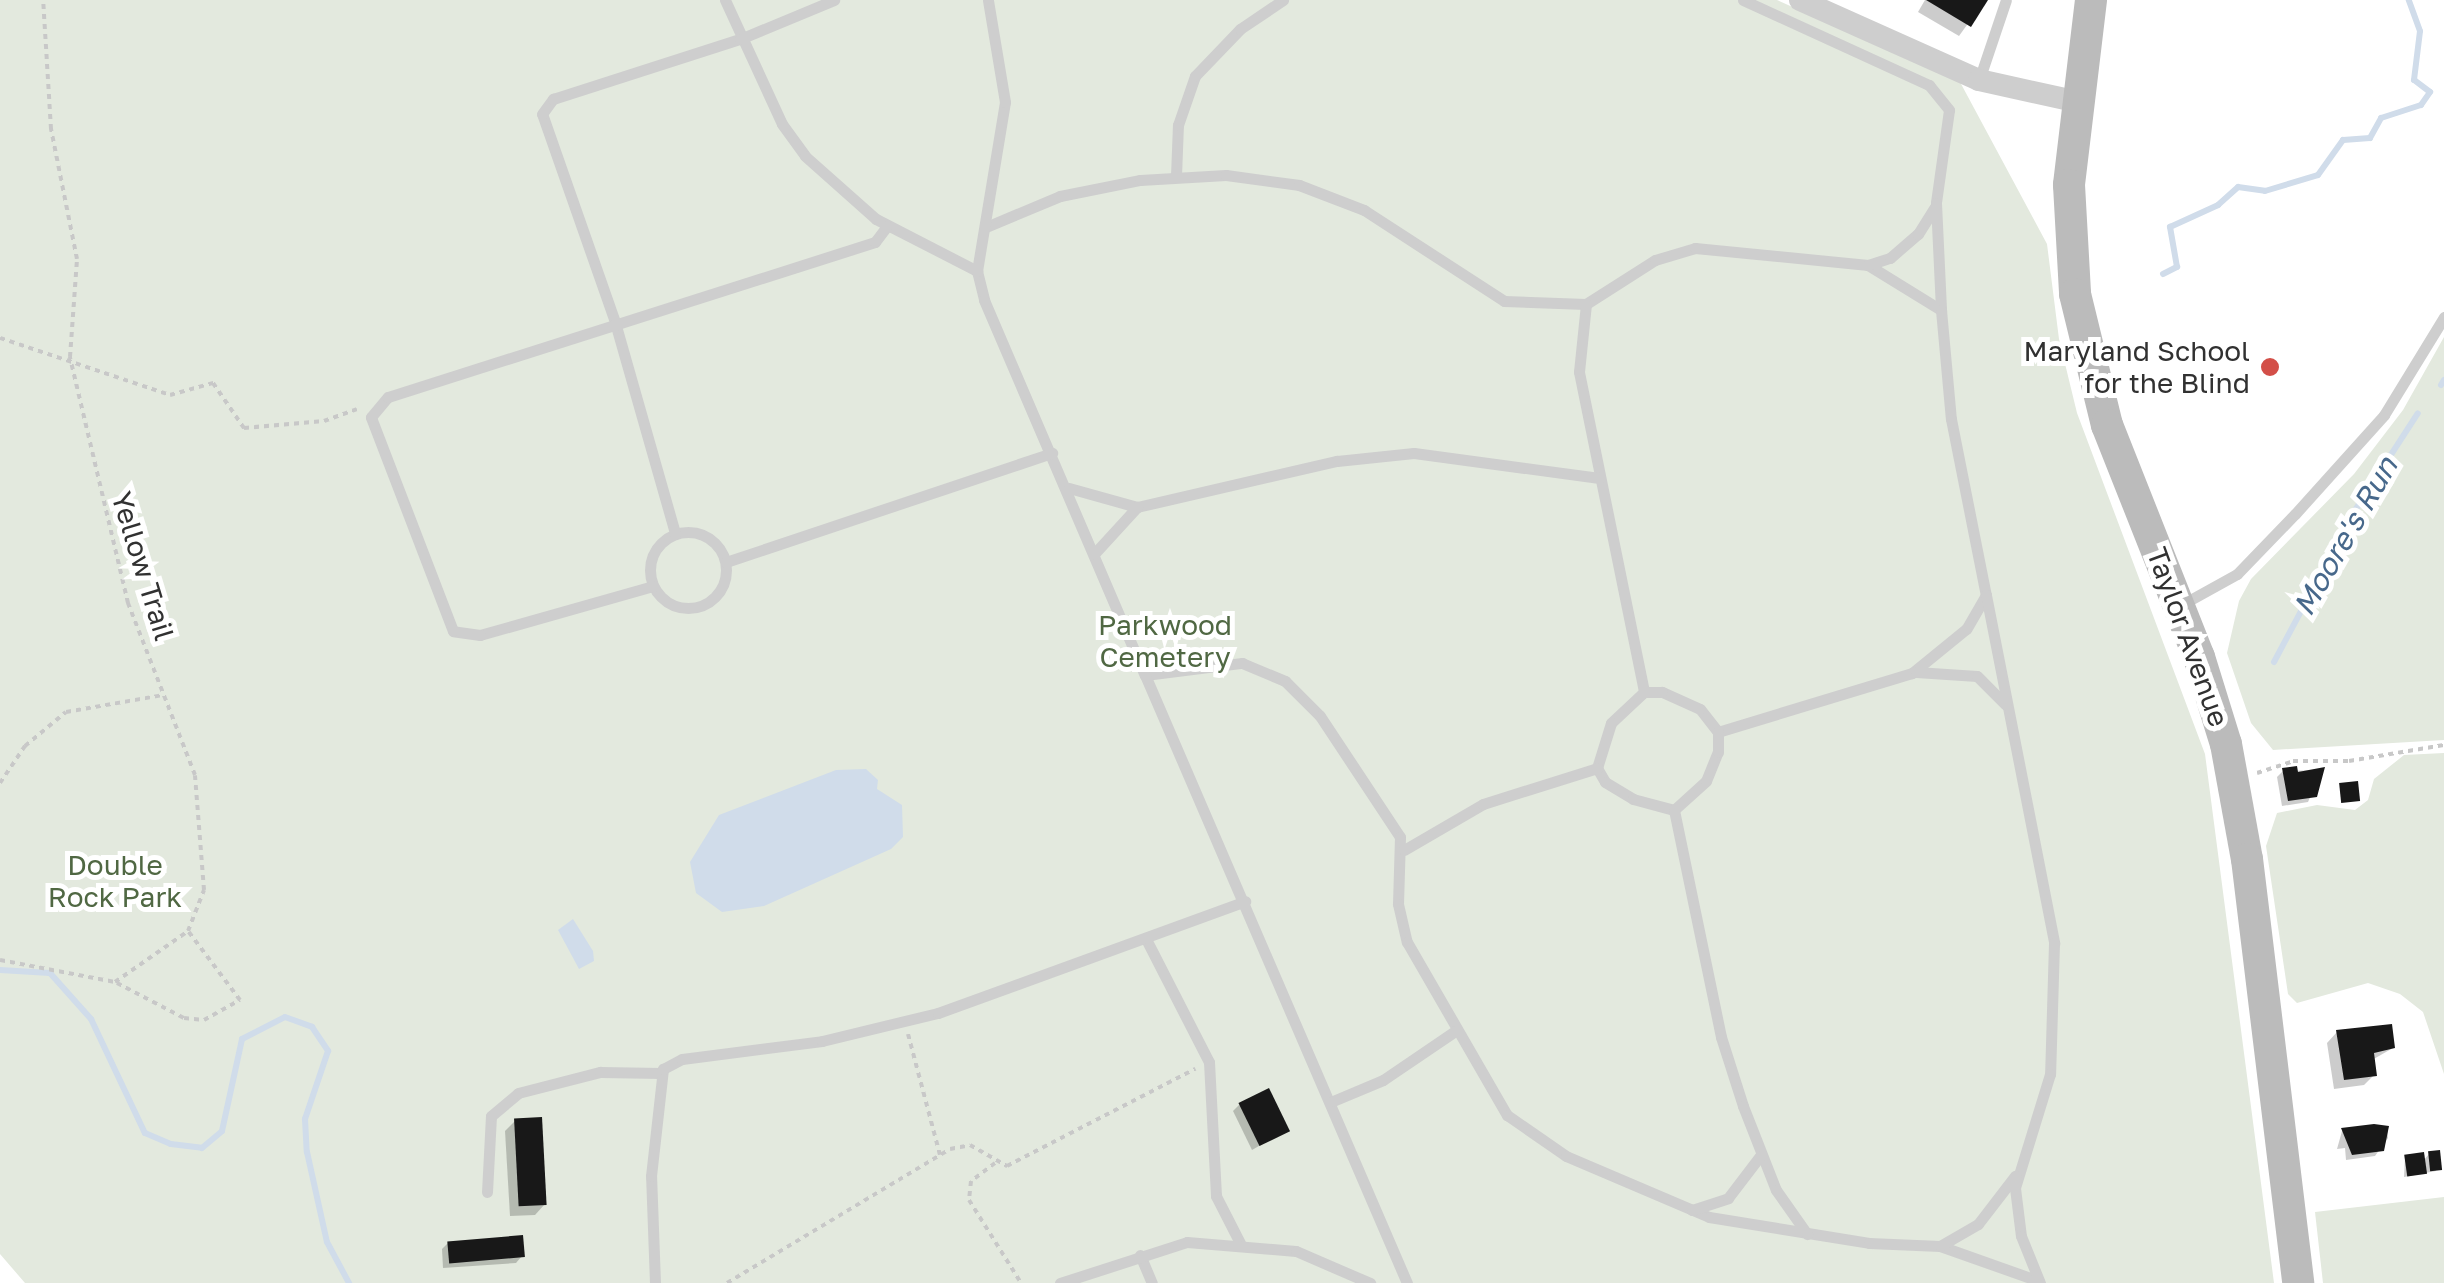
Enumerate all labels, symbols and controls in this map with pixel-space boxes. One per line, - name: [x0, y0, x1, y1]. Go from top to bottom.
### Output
- place label: Maryland School for the Blind: [2023, 334, 2250, 400]
- marker: Maryland School for the Blind: [2259, 356, 2281, 378]
- water label: Moore's Run: [2285, 450, 2405, 622]
- street label: Yellow Trail: [104, 488, 182, 644]
- street label: Taylor Avenue: [2140, 543, 2236, 731]
- park label: Parkwood Cemetery: [1098, 608, 1232, 674]
- park label: Double Rock Park: [48, 848, 182, 914]

